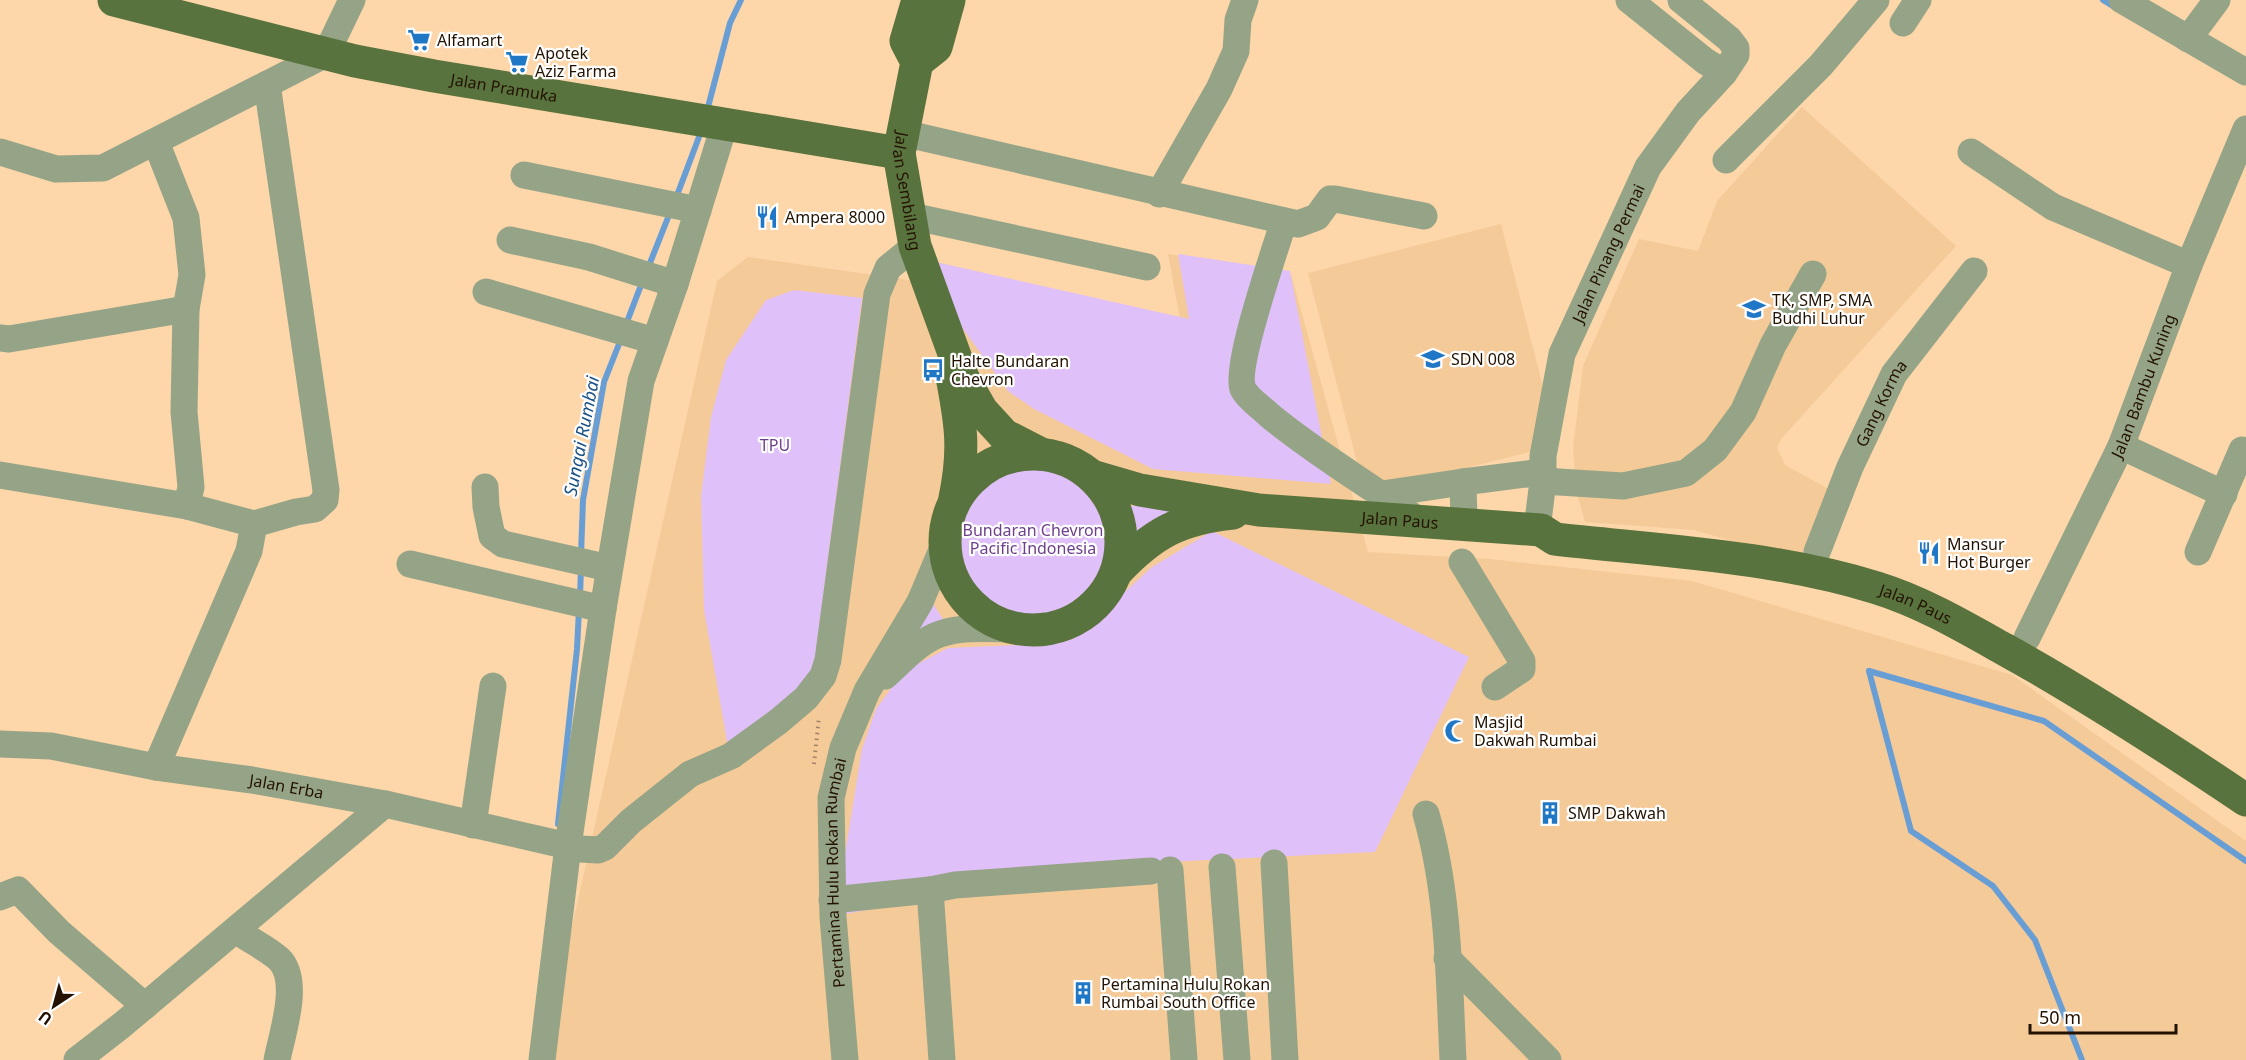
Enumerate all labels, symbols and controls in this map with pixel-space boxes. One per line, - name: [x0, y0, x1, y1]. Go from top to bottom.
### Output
- supermarket icon: Alfamart: [406, 27, 432, 53]
- place label: Alfamart: [437, 29, 502, 51]
- place label: Apotek Aziz Farma: [535, 42, 616, 82]
- supermarket icon: Apotek Aziz Farma: [504, 49, 530, 75]
- street label: Jalan Pramuka: [447, 68, 559, 107]
- street label: Jalan Sembilang: [888, 128, 927, 252]
- street label: Jalan Pinang Permai: [1566, 180, 1650, 328]
- restaurant icon: Ampera 8000: [754, 204, 780, 230]
- place label: Ampera 8000: [785, 206, 885, 228]
- place label: TK, SMP, SMA Budhi Luhur: [1772, 289, 1873, 329]
- school or university icon: TK, SMP, SMA Budhi Luhur: [1741, 296, 1767, 322]
- street label: Jalan Bambu Kuning: [2105, 311, 2181, 463]
- school or university icon: SDN 008: [1420, 346, 1446, 372]
- place label: SDN 008: [1451, 348, 1515, 370]
- place label: Halte Bundaran Chevron: [951, 350, 1069, 390]
- street label: Gang Korma: [1850, 355, 1912, 450]
- bus stop icon: Halte Bundaran Chevron: [920, 357, 946, 383]
- water label: Sungai Rumbai: [558, 374, 604, 498]
- park label: TPU: [760, 434, 790, 456]
- street label: Jalan Paus: [1359, 506, 1439, 534]
- park label: Bundaran Chevron Pacific Indonesia: [963, 519, 1104, 559]
- place label: Mansur Hot Burger: [1947, 533, 2031, 573]
- restaurant icon: Mansur Hot Burger: [1916, 540, 1942, 566]
- street label: Jalan Paus: [1875, 578, 1956, 629]
- place label: Masjid Dakwah Rumbai: [1474, 711, 1597, 751]
- mosque icon: Masjid Dakwah Rumbai: [1443, 718, 1469, 744]
- street label: Pertamina Hulu Rokan Rumbai: [820, 755, 851, 989]
- street label: Jalan Erba: [246, 769, 325, 804]
- building icon: SMP Dakwah: [1537, 800, 1563, 826]
- place label: SMP Dakwah: [1568, 802, 1666, 824]
- place label: Pertamina Hulu Rokan Rumbai South Office: [1101, 973, 1270, 1013]
- north arrow: [24, 976, 84, 1036]
- building icon: Pertamina Hulu Rokan Rumbai South Office: [1070, 980, 1096, 1006]
- scale bar: [2030, 997, 2176, 1035]
- text: 50 m: [2039, 1005, 2081, 1029]
- text: U: [34, 1006, 57, 1031]

